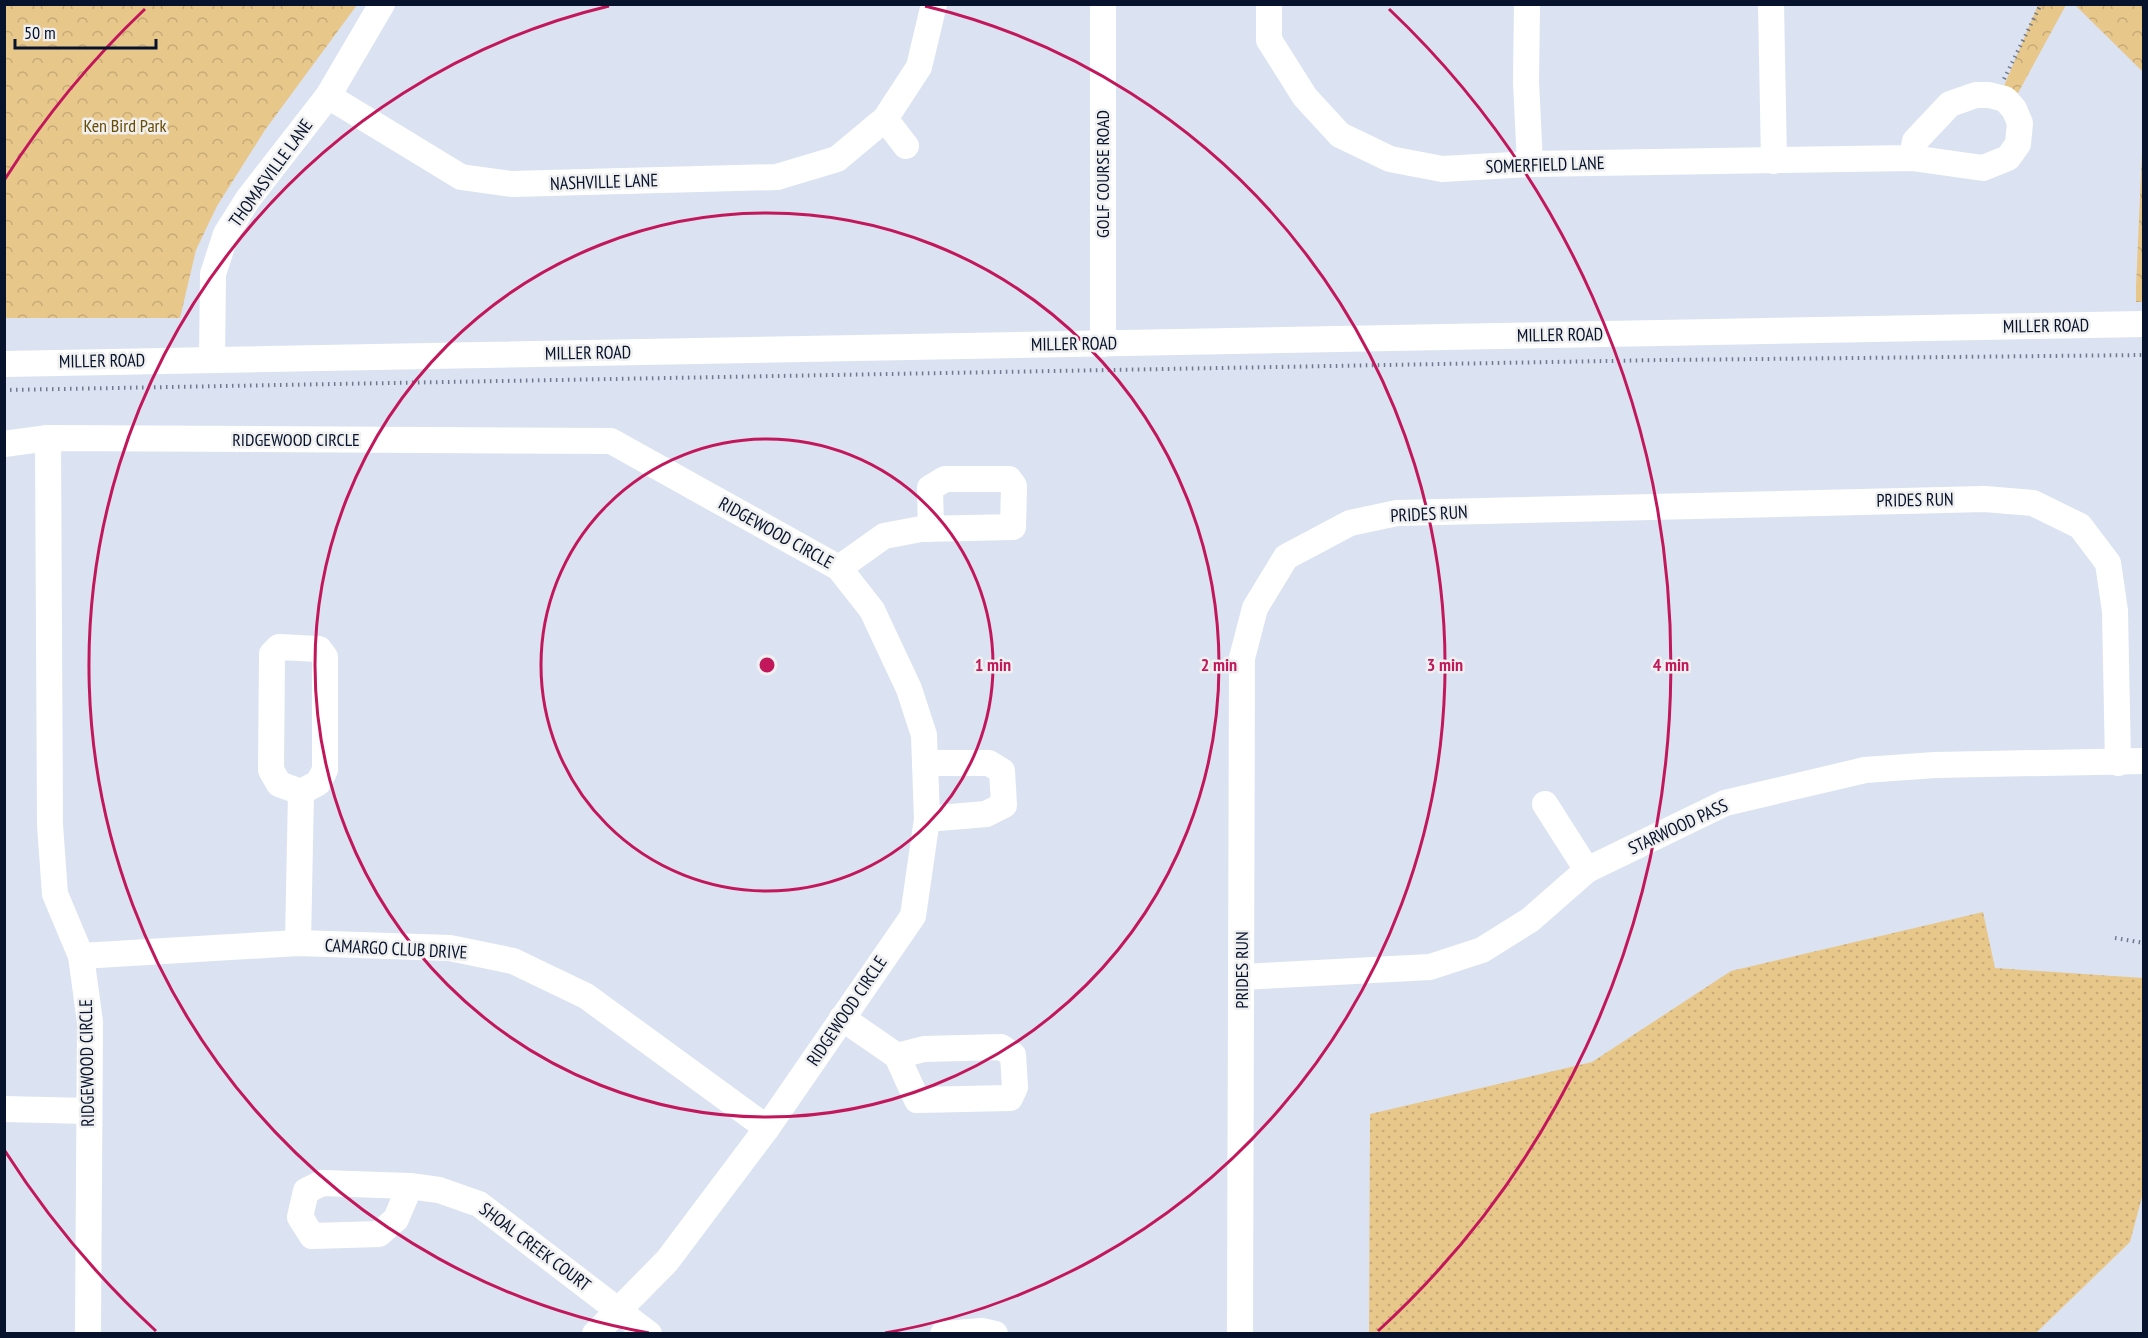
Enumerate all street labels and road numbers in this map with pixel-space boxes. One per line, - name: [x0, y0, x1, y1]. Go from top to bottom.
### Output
- street label: GOLF COURSE ROAD: [1091, 110, 1114, 238]
- street label: THOMASVILLE LANE: [224, 114, 317, 231]
- street label: SOMERFIELD LANE: [1485, 151, 1605, 178]
- street label: NASHVILLE LANE: [550, 168, 658, 195]
- street label: MILLER ROAD: [2003, 313, 2089, 338]
- street label: MILLER ROAD: [1517, 322, 1603, 347]
- street label: MILLER ROAD: [1031, 331, 1117, 356]
- street label: MILLER ROAD: [545, 340, 631, 365]
- street label: MILLER ROAD: [59, 348, 145, 373]
- street label: RIDGEWOOD CIRCLE: [232, 428, 360, 451]
- street label: PRIDES RUN: [1876, 487, 1954, 512]
- street label: RIDGEWOOD CIRCLE: [715, 492, 838, 574]
- street label: PRIDES RUN: [1390, 500, 1468, 527]
- street label: STARWOOD PASS: [1624, 793, 1732, 860]
- street label: PRIDES RUN: [1230, 931, 1253, 1009]
- street label: CAMARGO CLUB DRIVE: [324, 933, 468, 964]
- street label: RIDGEWOOD CIRCLE: [801, 951, 892, 1070]
- street label: RIDGEWOOD CIRCLE: [74, 999, 99, 1127]
- street label: SHOAL CREEK COURT: [475, 1197, 596, 1296]

